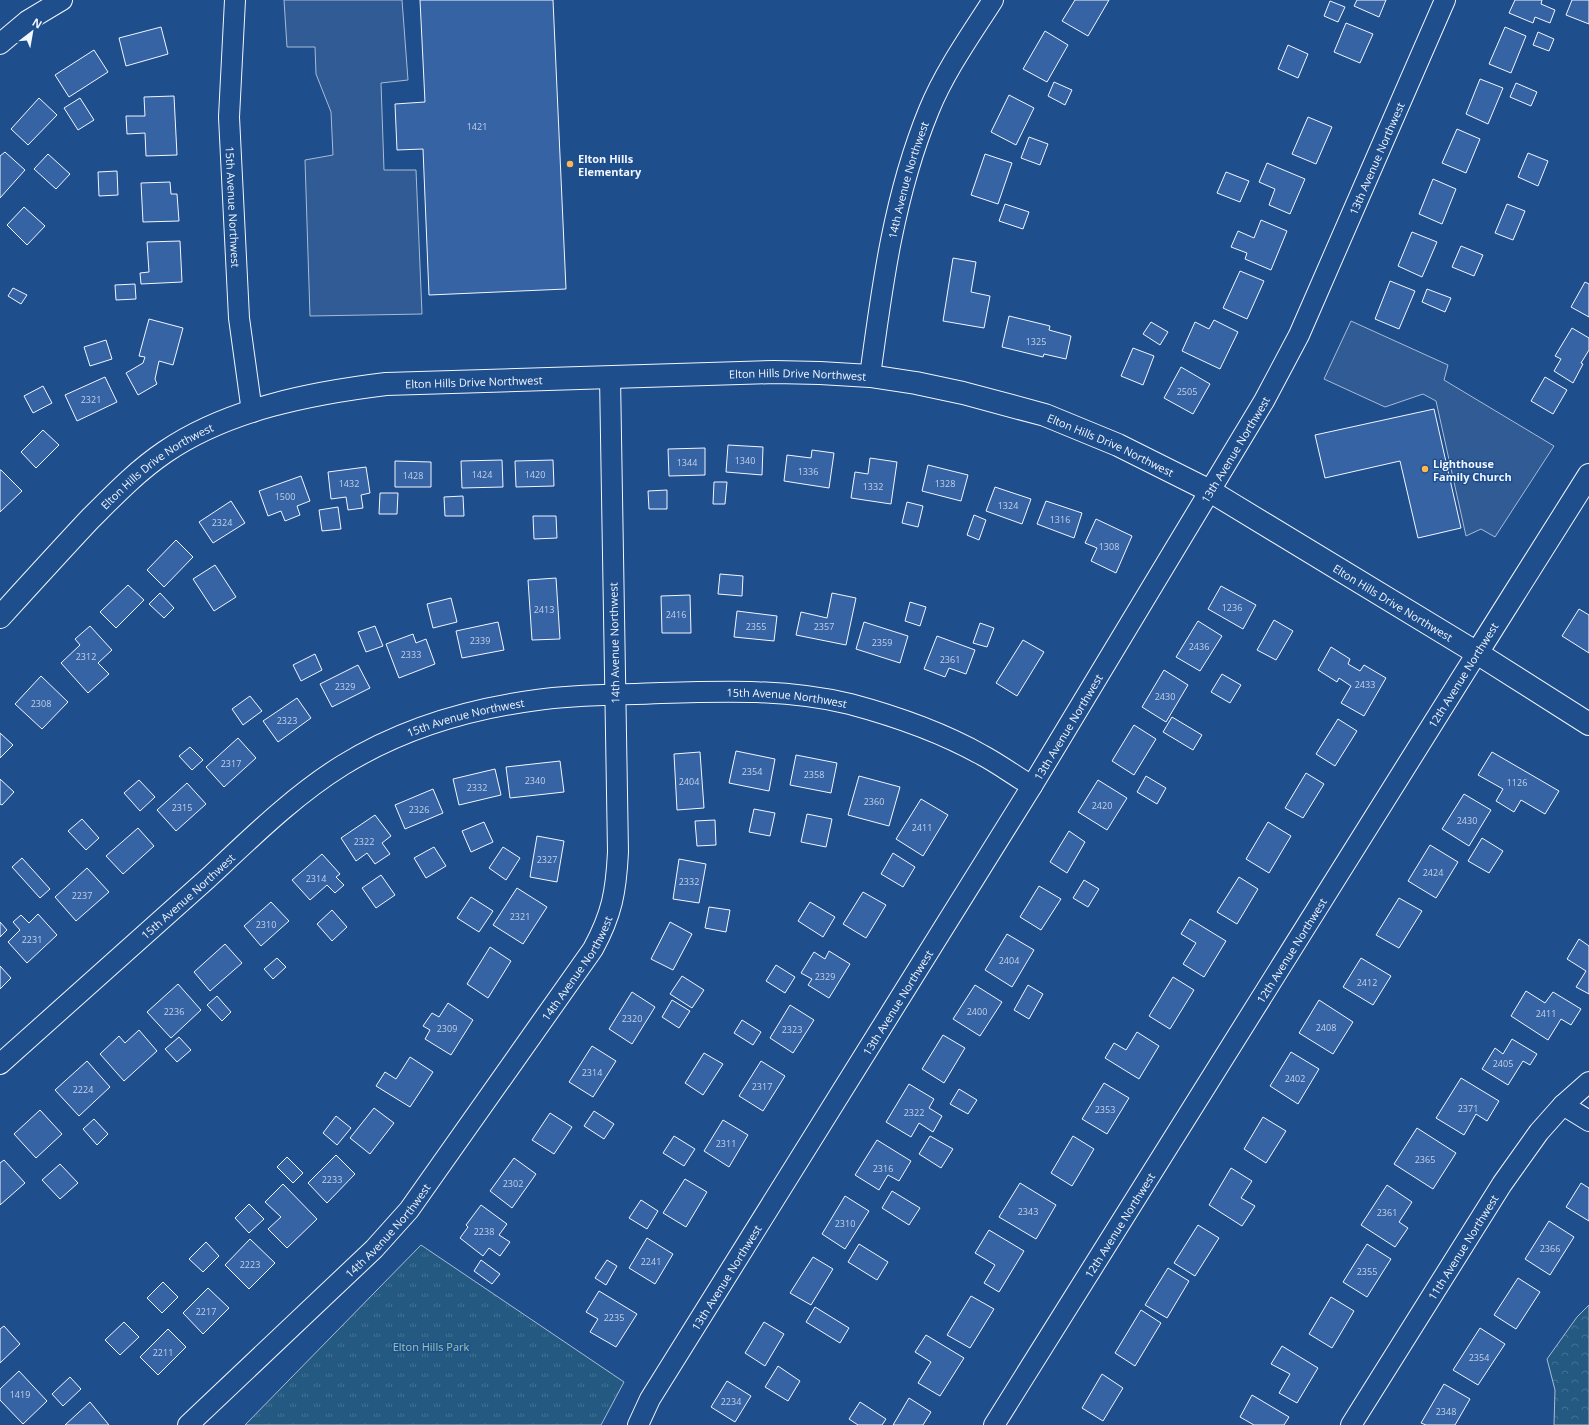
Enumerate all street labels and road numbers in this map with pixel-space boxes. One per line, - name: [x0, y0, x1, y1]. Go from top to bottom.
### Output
- street label: 13th Avenue Northwest: [1345, 100, 1407, 217]
- street label: 14th Avenue Northwest: [884, 119, 931, 240]
- street label: 15th Avenue Northwest: [223, 146, 244, 268]
- street label: Elton Hills Drive Northwest: [729, 364, 867, 383]
- street label: Elton Hills Drive Northwest: [405, 372, 543, 391]
- street label: 13th Avenue Northwest: [1197, 394, 1273, 505]
- street label: Elton Hills Drive Northwest: [1045, 409, 1177, 479]
- street label: Elton Hills Drive Northwest: [97, 419, 215, 512]
- street label: Elton Hills Drive Northwest: [1331, 560, 1456, 644]
- street label: 14th Avenue Northwest: [605, 582, 623, 704]
- street label: 12th Avenue Northwest: [1425, 620, 1502, 730]
- street label: 13th Avenue Northwest: [1030, 671, 1105, 783]
- street label: 15th Avenue Northwest: [727, 684, 849, 711]
- street label: 15th Avenue Northwest: [404, 694, 525, 740]
- street label: 15th Avenue Northwest: [138, 850, 238, 942]
- street label: 12th Avenue Northwest: [1252, 895, 1330, 1006]
- street label: 14th Avenue Northwest: [538, 914, 615, 1023]
- street label: 13th Avenue Northwest: [859, 947, 936, 1058]
- street label: 12th Avenue Northwest: [1081, 1169, 1158, 1280]
- street label: 14th Avenue Northwest: [341, 1180, 433, 1280]
- street label: 11th Avenue Northwest: [1424, 1192, 1501, 1302]
- street label: 13th Avenue Northwest: [687, 1222, 764, 1333]

